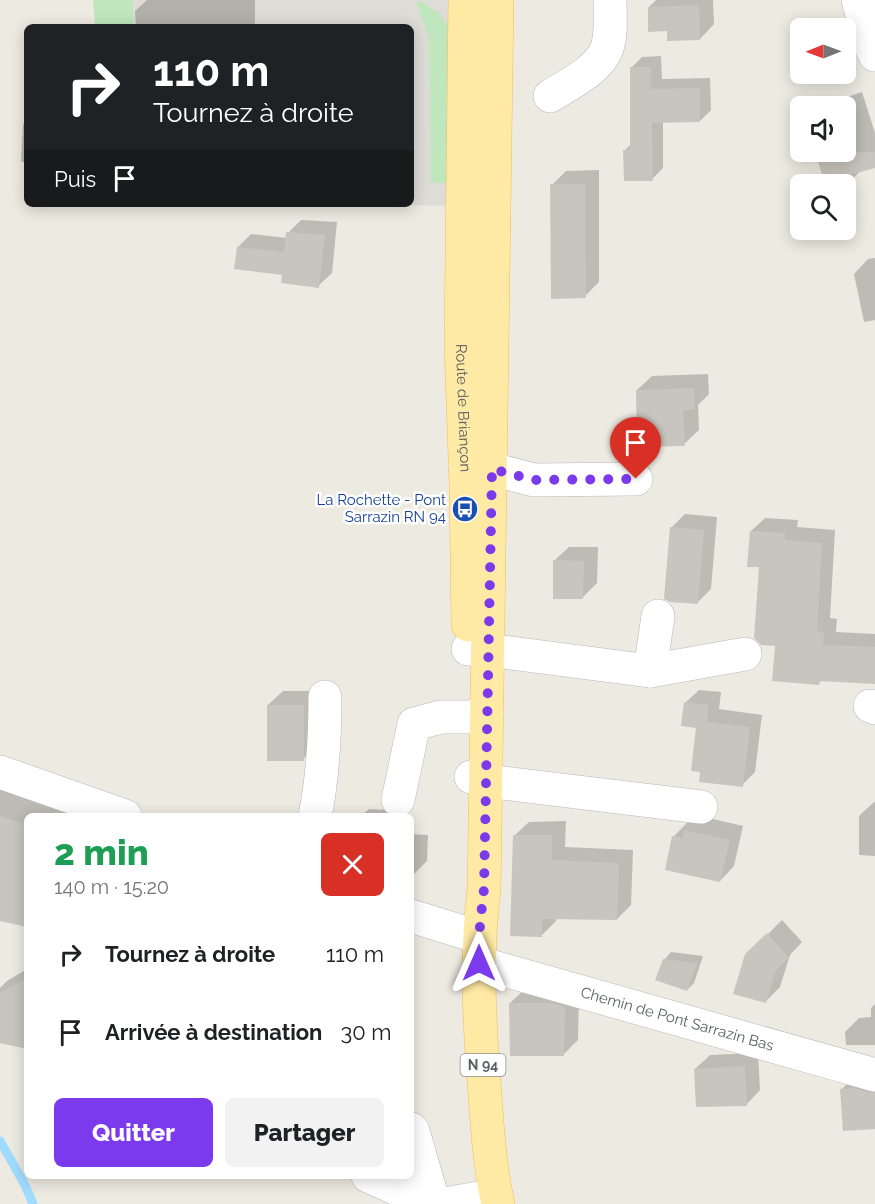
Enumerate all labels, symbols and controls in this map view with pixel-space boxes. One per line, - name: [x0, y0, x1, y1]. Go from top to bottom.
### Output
- north arrow: [790, 18, 856, 84]
- map controls: [790, 18, 856, 240]
- text: 110 m: [153, 47, 269, 96]
- icon: right: [54, 48, 132, 126]
- button: sound: [790, 96, 856, 162]
- text: Tournez à droite: [153, 97, 354, 128]
- icon: arrive: [108, 162, 141, 195]
- text: Puis: [54, 166, 96, 192]
- button: search: [790, 174, 856, 240]
- street label: Route de Briançon: [452, 344, 475, 472]
- pin: [610, 417, 661, 479]
- icon: arrive: [619, 426, 652, 459]
- place label: La Rochette - Pont Sarrazin RN 94: [317, 491, 446, 526]
- bus stop icon: La Rochette - Pont Sarrazin RN 94: [450, 494, 480, 524]
- text: 2 min: [54, 831, 149, 873]
- button: close: [321, 833, 384, 896]
- text: 140 m · 15:20: [54, 875, 169, 899]
- position arrow: [447, 931, 511, 995]
- icon: right: [54, 938, 87, 971]
- text: Tournez à droite: [105, 941, 275, 967]
- text: 110 m: [326, 941, 384, 967]
- street label: Chemin de Pont Sarrazin Bas: [579, 983, 776, 1055]
- icon: arrive: [54, 1016, 87, 1049]
- text: Arrivée à destination: [105, 1019, 322, 1045]
- text: 30 m: [340, 1019, 391, 1045]
- road number: N 94: [460, 1054, 506, 1076]
- button: Quitter: [54, 1098, 213, 1167]
- button: Partager: [225, 1098, 384, 1167]

